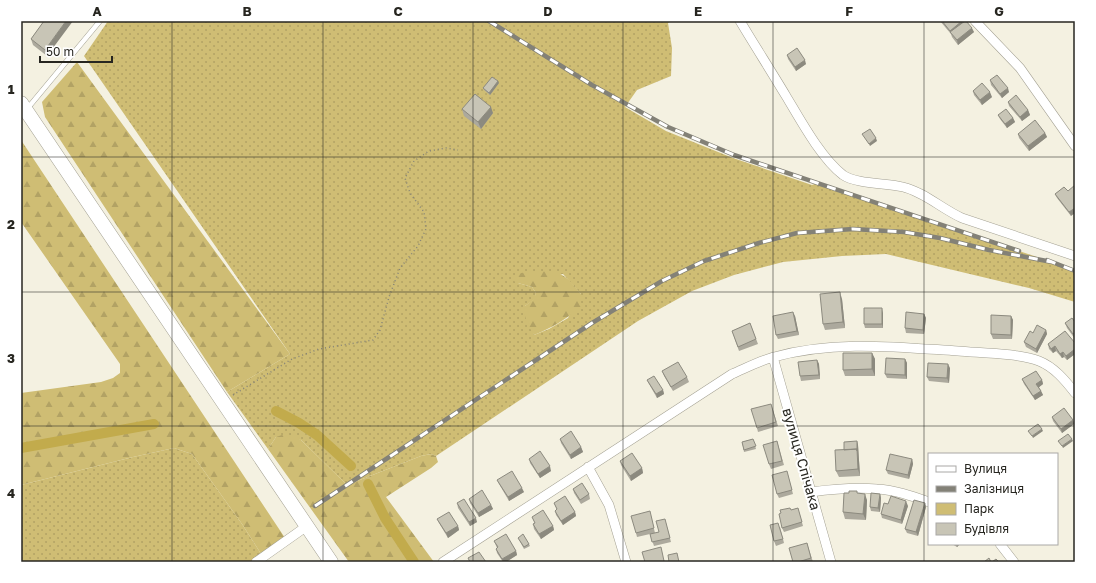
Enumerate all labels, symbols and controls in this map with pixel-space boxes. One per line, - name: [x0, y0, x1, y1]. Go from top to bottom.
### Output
- text: A: [92, 3, 102, 19]
- text: B: [242, 3, 252, 19]
- text: C: [393, 3, 403, 19]
- text: D: [543, 3, 553, 19]
- text: E: [694, 3, 702, 19]
- text: F: [845, 3, 853, 19]
- text: G: [994, 3, 1004, 19]
- scale bar: [40, 38, 112, 64]
- text: 50 m: [46, 44, 74, 59]
- text: 1: [8, 81, 15, 97]
- text: 2: [7, 216, 15, 232]
- text: 3: [7, 350, 15, 366]
- street label: вулиця Спічака: [779, 406, 825, 512]
- legend: [928, 453, 1058, 545]
- text: Вулиця: [964, 461, 1007, 476]
- text: Залізниця: [964, 481, 1024, 496]
- text: 4: [7, 485, 15, 501]
- text: Парк: [964, 501, 994, 516]
- text: Будівля: [964, 521, 1009, 536]

